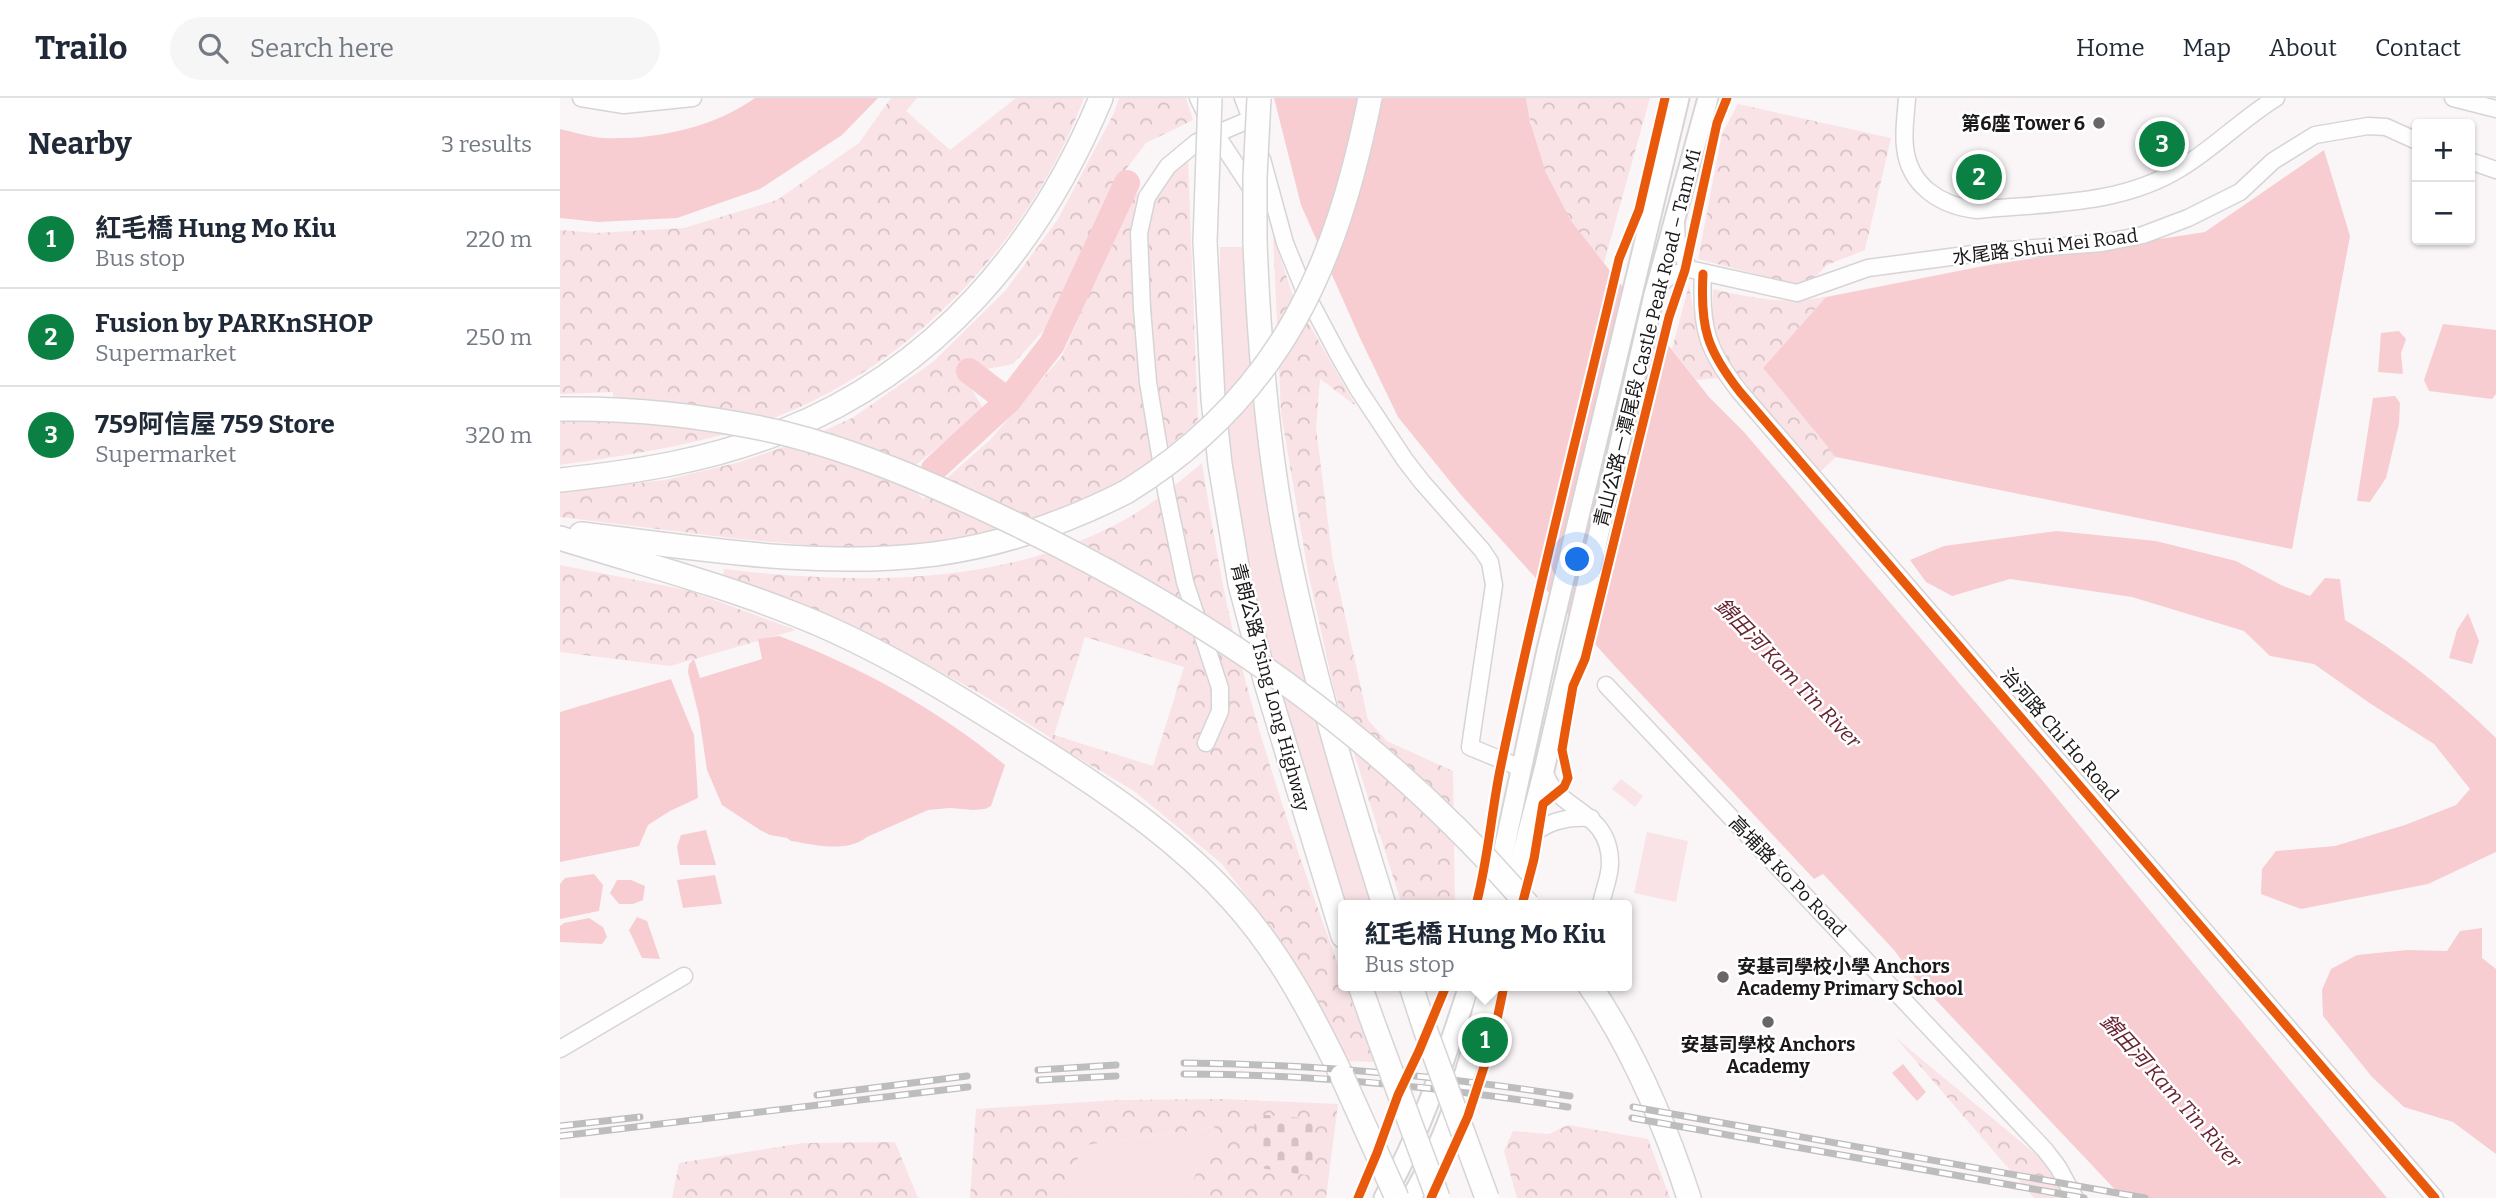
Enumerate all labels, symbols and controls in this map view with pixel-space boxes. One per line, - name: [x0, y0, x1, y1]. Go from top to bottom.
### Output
- search box: [170, 17, 660, 80]
- text: Trailo: [35, 28, 128, 68]
- icon: search: [194, 29, 232, 67]
- text: Search here: [250, 33, 394, 64]
- text: Home: [2076, 34, 2145, 62]
- text: Map: [2183, 34, 2231, 62]
- text: About: [2269, 34, 2337, 62]
- text: Contact: [2375, 34, 2461, 62]
- place label: 第6座 Tower 6: [1961, 112, 2085, 135]
- marker: 第6座 Tower 6: [2091, 115, 2107, 131]
- pin: 3: [2139, 118, 2185, 170]
- map controls: [2412, 119, 2475, 245]
- button: +: [2412, 119, 2475, 182]
- text: Nearby: [28, 126, 132, 162]
- text: 3 results: [441, 130, 532, 158]
- street label: 青山公路－潭尾段 Castle Peak Road – Tam Mi: [1589, 146, 1706, 530]
- pin: 2: [1956, 151, 2002, 203]
- button: −: [2412, 182, 2475, 245]
- text: 紅毛橋 Hung Mo Kiu: [95, 213, 336, 244]
- street label: 水尾路 Shui Mei Road: [1951, 224, 2139, 269]
- text: 1: [46, 225, 56, 253]
- text: 220 m: [466, 225, 532, 253]
- text: Bus stop: [95, 244, 185, 272]
- text: Fusion by PARKnSHOP: [95, 308, 373, 339]
- text: 2: [45, 323, 57, 351]
- text: 250 m: [466, 323, 532, 351]
- text: Supermarket: [95, 339, 236, 367]
- text: 759阿信屋 759 Store: [95, 409, 335, 440]
- text: 3: [44, 421, 58, 449]
- text: 320 m: [465, 421, 532, 449]
- text: Supermarket: [95, 440, 236, 468]
- your location: [1560, 542, 1594, 576]
- street label: 青朗公路 Tsing Long Highway: [1226, 560, 1315, 815]
- water label: 錦田河 Kam Tin River: [1710, 593, 1867, 755]
- street label: 治河路 Chi Ho Road: [1996, 663, 2123, 805]
- street label: 高埔路 Ko Po Road: [1724, 811, 1851, 941]
- popup: [1338, 900, 1632, 991]
- text: 紅毛橋 Hung Mo Kiu: [1364, 919, 1606, 950]
- text: Bus stop: [1364, 950, 1455, 978]
- place label: 安基司學校小學 Anchors Academy Primary School: [1737, 955, 1963, 1000]
- marker: 安基司學校小學 Anchors Academy Primary School: [1715, 969, 1731, 985]
- water label: 錦田河 Kam Tin River: [2095, 1008, 2248, 1175]
- pin: 1: [1462, 1014, 1508, 1066]
- marker: 安基司學校 Anchors Academy: [1760, 1014, 1776, 1030]
- place label: 安基司學校 Anchors Academy: [1681, 1033, 1855, 1078]

